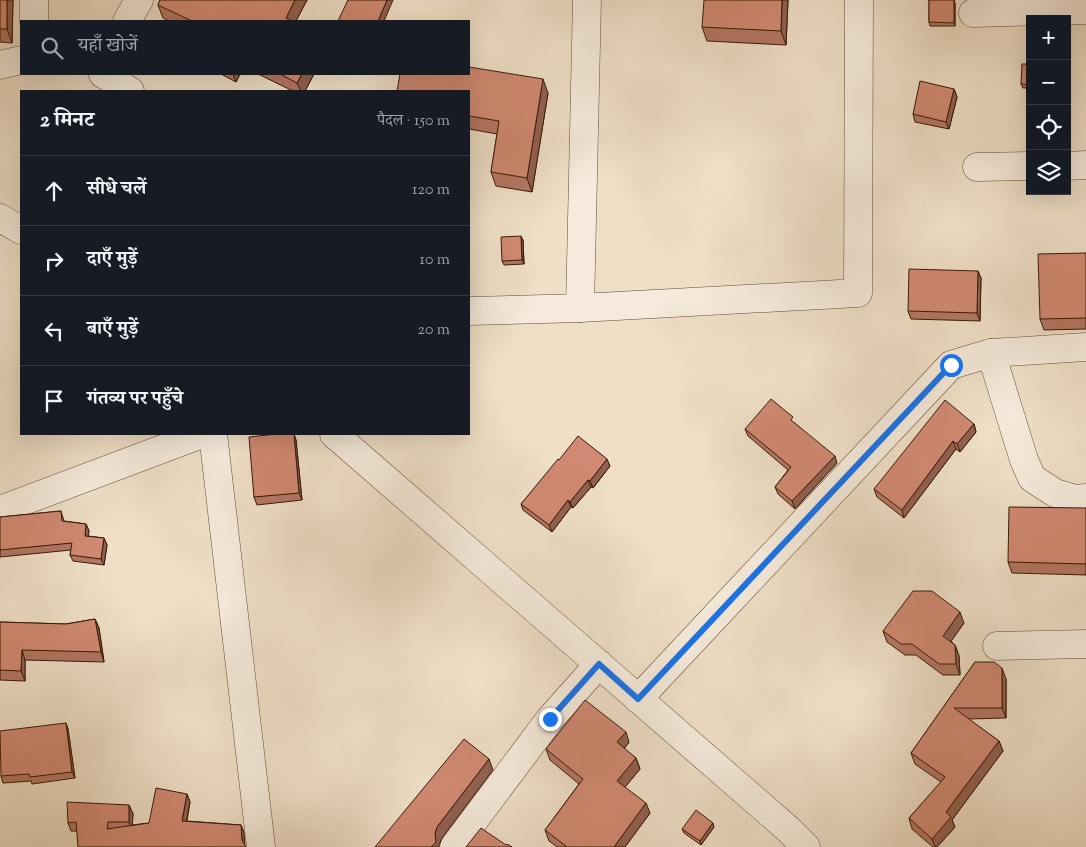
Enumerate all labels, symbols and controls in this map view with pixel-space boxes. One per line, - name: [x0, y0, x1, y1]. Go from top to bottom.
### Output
- map controls: [1026, 15, 1071, 195]
- button: +: [1026, 15, 1071, 60]
- search box: [20, 20, 470, 75]
- text: यहाँ खोजें: [78, 33, 138, 60]
- icon: search: [38, 34, 66, 62]
- button: −: [1026, 60, 1071, 105]
- button: locate: [1026, 105, 1071, 150]
- text: 2 मिनट: [40, 106, 94, 136]
- text: पैदल · 150 m: [377, 110, 450, 133]
- button: layers: [1026, 150, 1071, 195]
- text: सीधे चलें: [87, 176, 146, 203]
- icon: ahead: [40, 177, 68, 205]
- text: 120 m: [412, 179, 450, 202]
- text: दाएँ मुड़ें: [87, 246, 138, 273]
- icon: right: [40, 247, 68, 275]
- text: 10 m: [420, 249, 450, 272]
- text: बाएँ मुड़ें: [87, 316, 138, 343]
- icon: left: [40, 317, 68, 345]
- text: 20 m: [417, 319, 450, 342]
- route start: [940, 354, 963, 377]
- text: गंतव्य पर पहुँचे: [87, 386, 183, 413]
- icon: arrive: [40, 387, 68, 415]
- route end: [539, 708, 562, 731]

